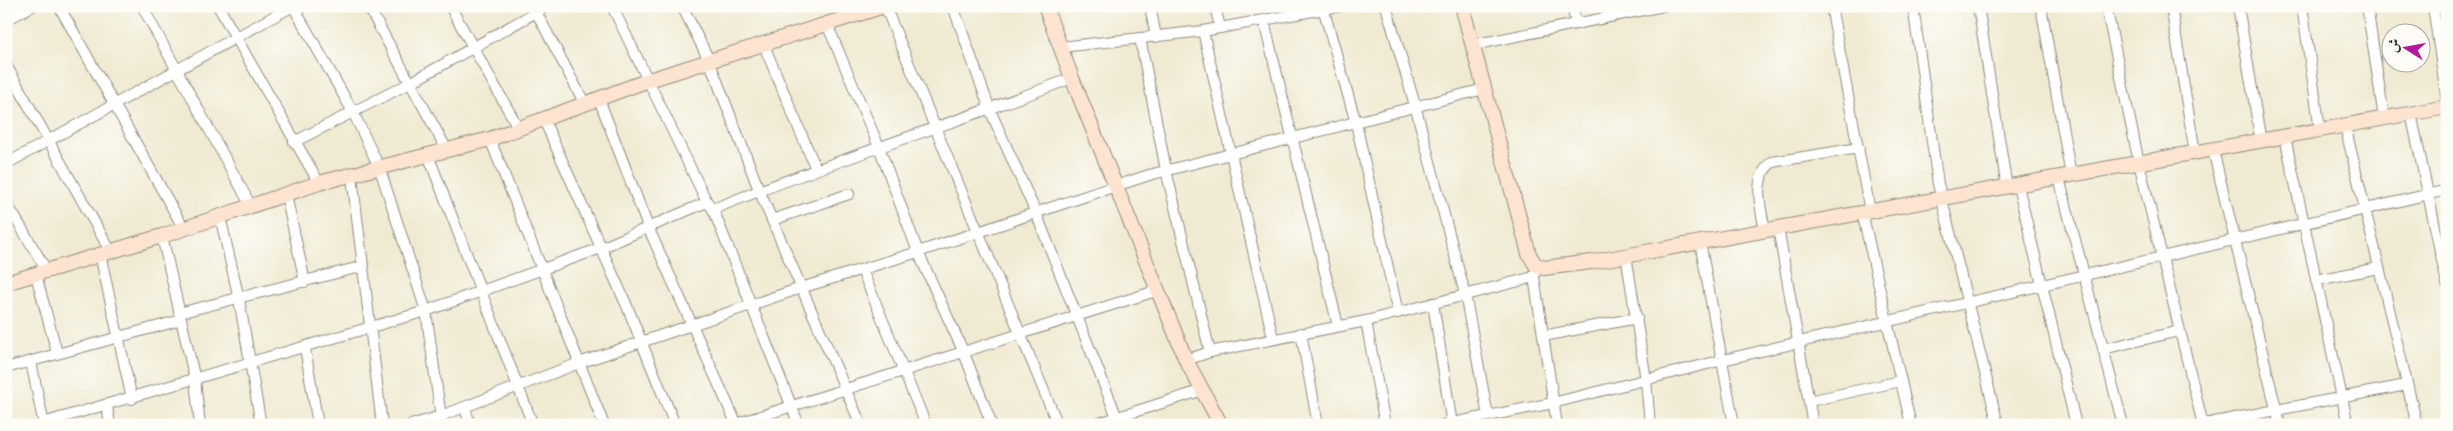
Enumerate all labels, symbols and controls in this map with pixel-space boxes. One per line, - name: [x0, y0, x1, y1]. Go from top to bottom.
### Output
- north arrow: [2380, 22, 2430, 72]
- text: ش: [2383, 37, 2403, 54]

